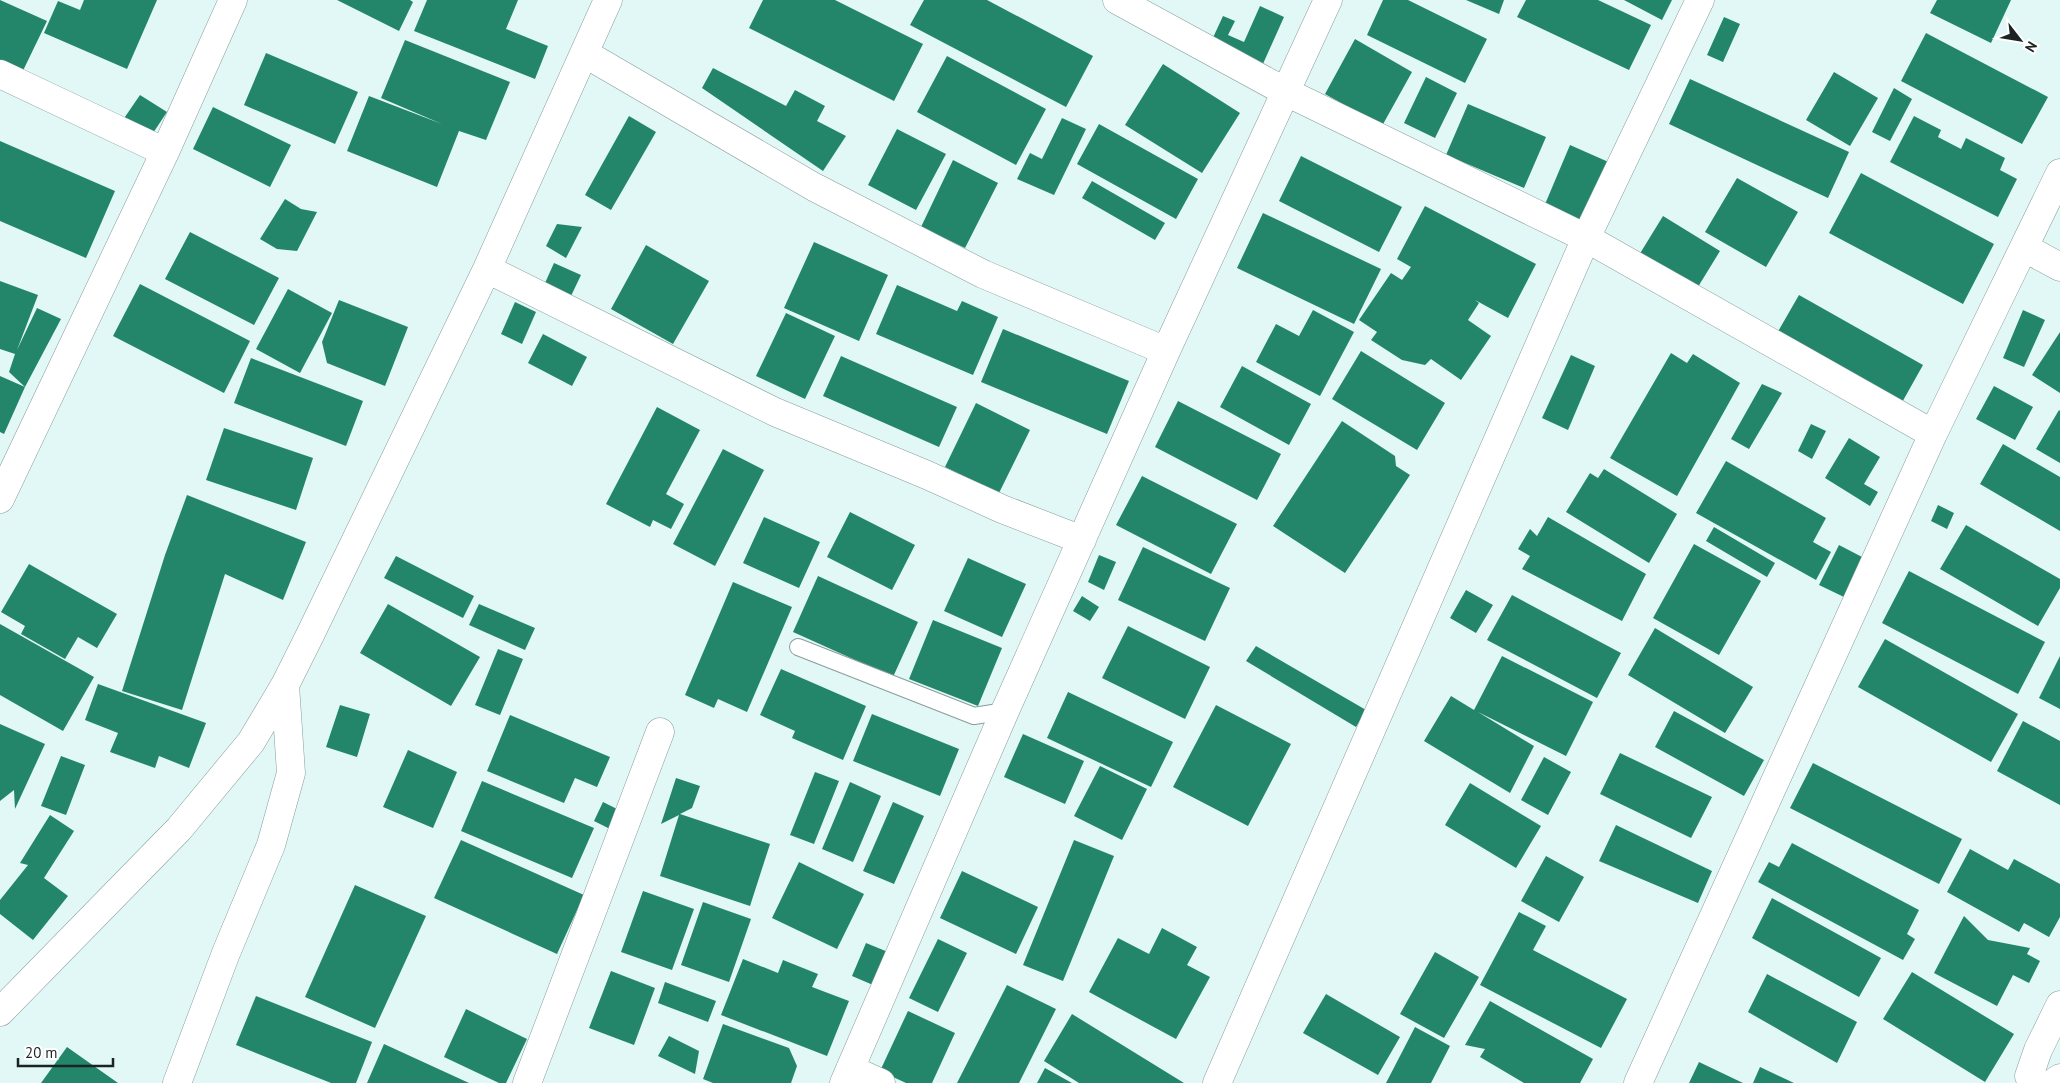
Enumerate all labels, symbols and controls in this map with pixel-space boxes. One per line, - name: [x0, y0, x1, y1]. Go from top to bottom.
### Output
- north arrow: [1995, 15, 2045, 65]
- text: N: [2021, 38, 2041, 55]
- scale bar: [18, 1036, 112, 1068]
- text: 20 m: [25, 1043, 58, 1062]

